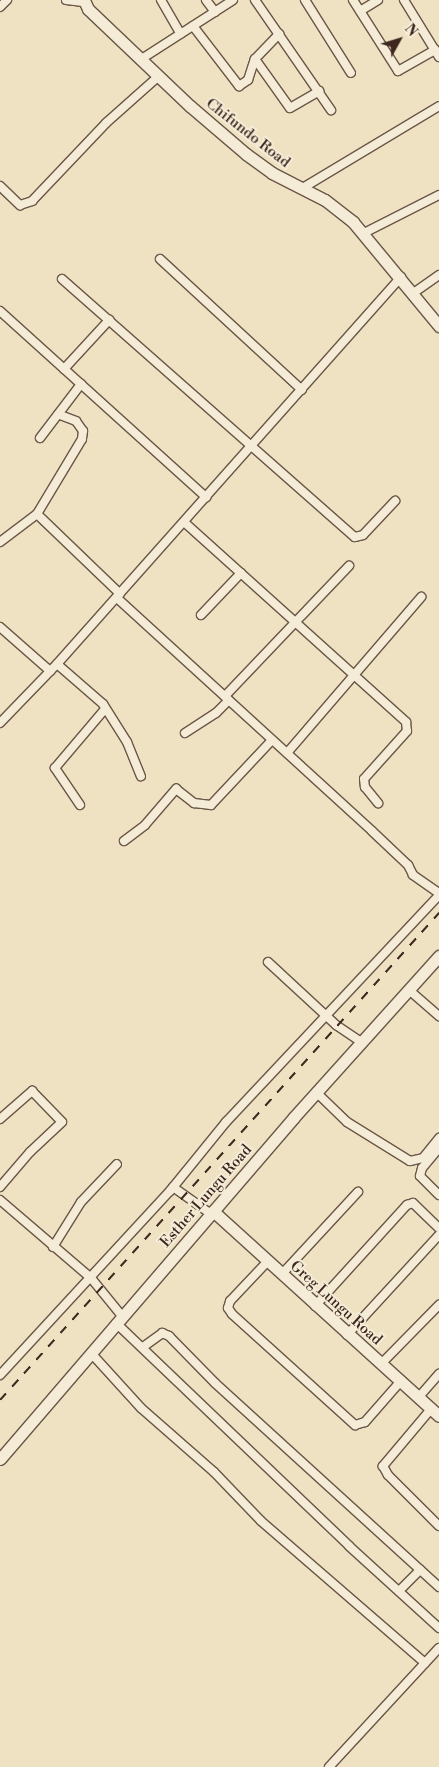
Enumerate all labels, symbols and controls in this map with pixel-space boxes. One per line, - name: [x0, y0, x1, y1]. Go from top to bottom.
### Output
- north arrow: [374, 15, 424, 65]
- text: N: [400, 21, 421, 41]
- street label: Chifundo Road: [202, 95, 294, 171]
- street label: Esther Lungu Road: [156, 1141, 256, 1251]
- street label: Greg Lungu Road: [286, 1257, 386, 1349]

